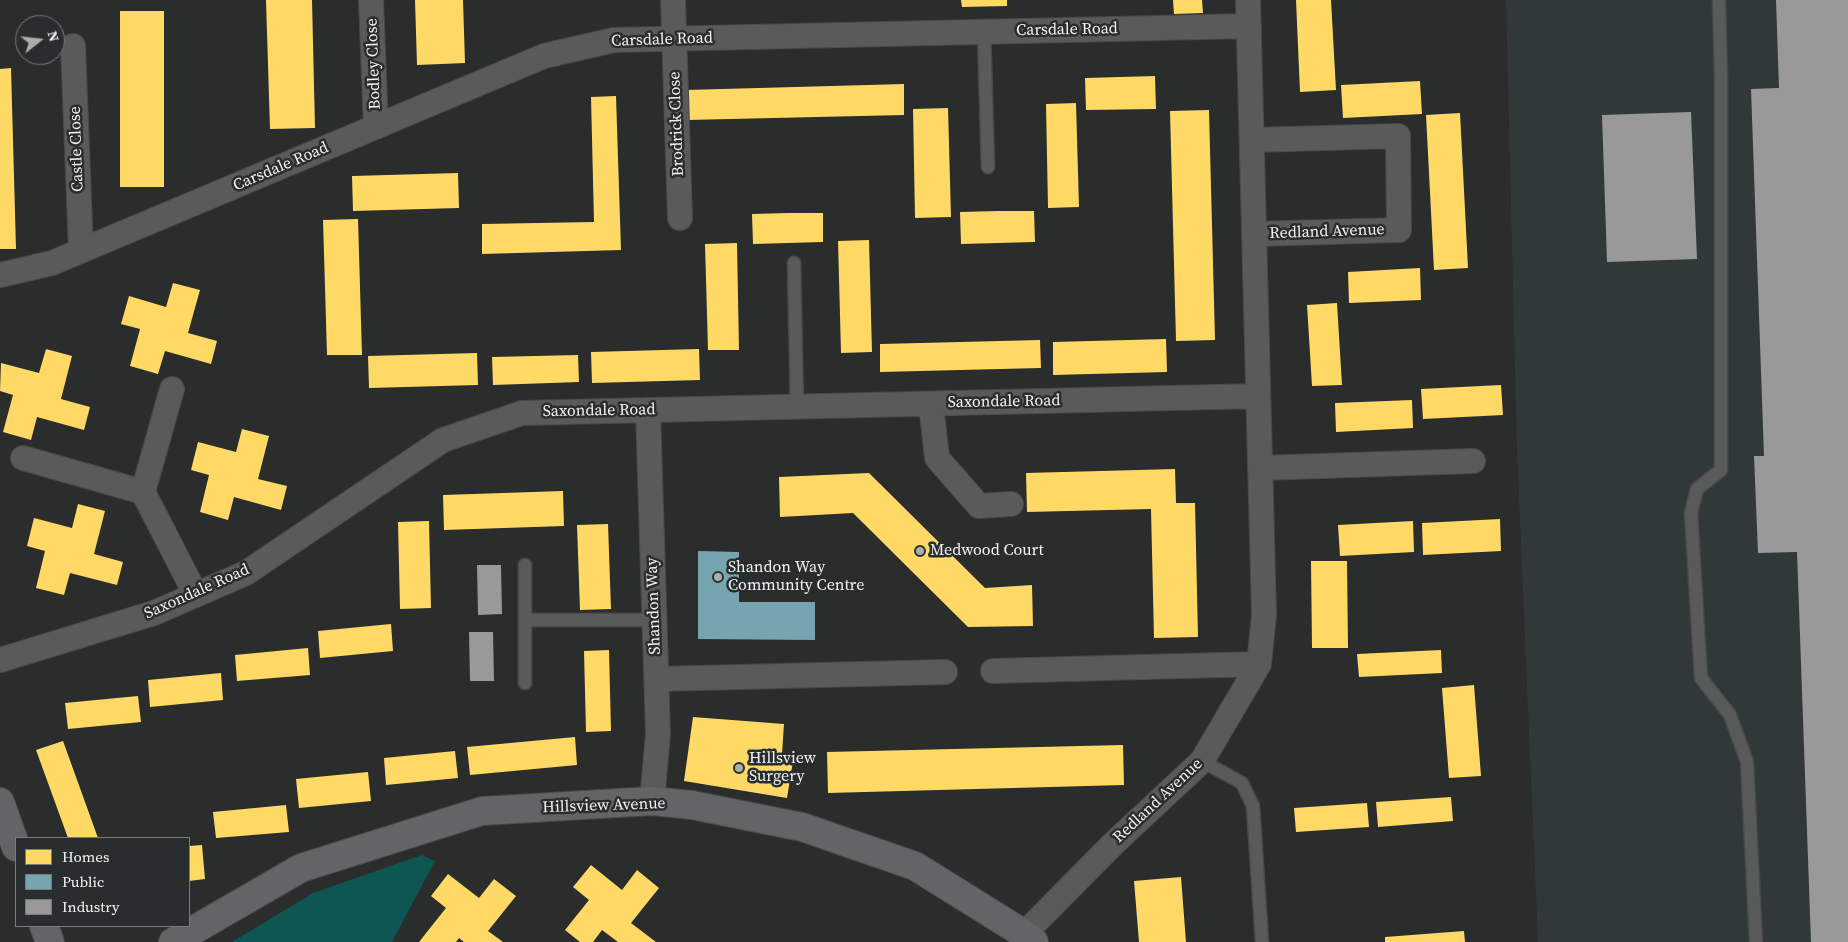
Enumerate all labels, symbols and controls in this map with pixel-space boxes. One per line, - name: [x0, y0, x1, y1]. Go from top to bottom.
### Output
- north arrow: [15, 15, 65, 65]
- street label: Bodley Close: [363, 18, 385, 110]
- street label: Carsdale Road: [1016, 20, 1118, 40]
- text: N: [42, 28, 64, 44]
- street label: Carsdale Road: [611, 29, 713, 51]
- street label: Brodrick Close: [666, 71, 688, 177]
- street label: Castle Close: [66, 106, 88, 192]
- street label: Carsdale Road: [230, 138, 332, 196]
- street label: Redland Avenue: [1269, 220, 1385, 244]
- street label: Saxondale Road: [947, 391, 1061, 413]
- street label: Saxondale Road: [542, 400, 656, 422]
- place label: Medwood Court: [930, 541, 1044, 561]
- marker: Medwood Court: [914, 545, 926, 557]
- street label: Shandon Way: [643, 557, 665, 655]
- place label: Shandon Way Community Centre: [728, 558, 864, 596]
- street label: Saxondale Road: [142, 560, 252, 624]
- marker: Shandon Way Community Centre: [712, 571, 724, 583]
- place label: Hillsview Surgery: [749, 749, 816, 787]
- street label: Redland Avenue: [1109, 755, 1207, 847]
- marker: Hillsview Surgery: [733, 762, 745, 774]
- street label: Hillsview Avenue: [542, 794, 666, 818]
- legend: [15, 837, 190, 927]
- text: Homes: [62, 846, 109, 867]
- text: Public: [62, 871, 104, 892]
- text: Industry: [62, 896, 119, 917]

